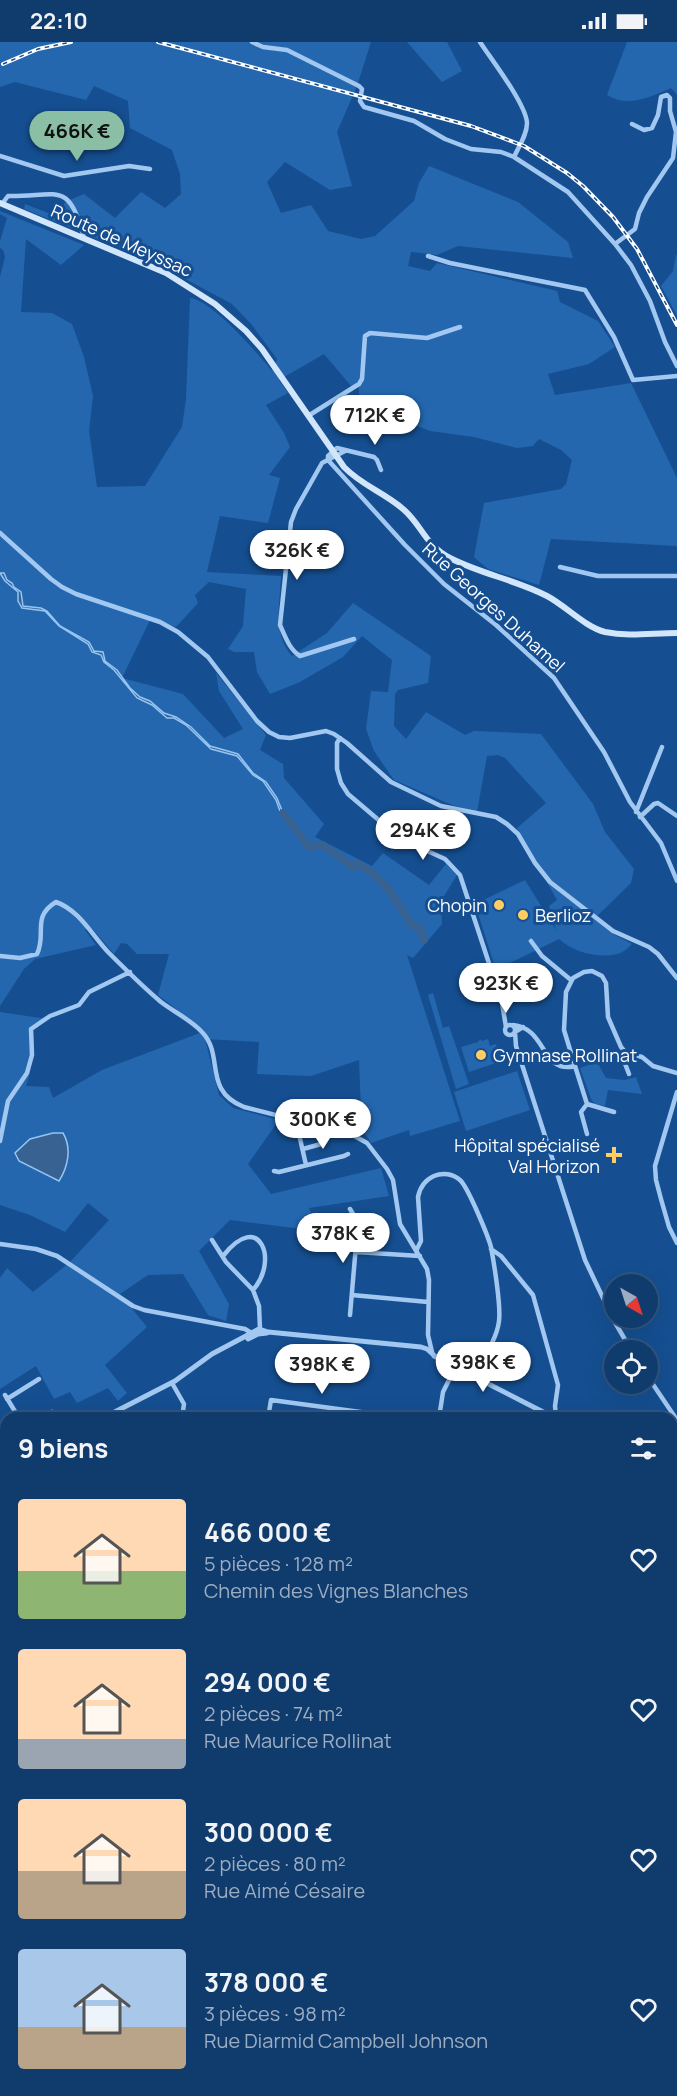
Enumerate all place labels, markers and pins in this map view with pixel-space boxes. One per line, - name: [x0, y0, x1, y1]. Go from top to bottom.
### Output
- pin: 466K €: [28, 111, 126, 162]
- pin: 712K €: [326, 395, 424, 446]
- pin: 326K €: [248, 530, 346, 581]
- pin: 294K €: [374, 810, 472, 861]
- place label: Chopin: [427, 893, 487, 917]
- marker: Chopin: [492, 898, 506, 912]
- place label: Berlioz: [535, 903, 591, 927]
- marker: Berlioz: [516, 908, 530, 922]
- pin: 923K €: [457, 963, 555, 1014]
- place label: Gymnase Rollinat: [493, 1043, 637, 1067]
- marker: Gymnase Rollinat: [474, 1048, 488, 1062]
- pin: 300K €: [274, 1099, 372, 1150]
- place label: Hôpital spécialisé Val Horizon: [454, 1133, 600, 1178]
- marker: Hôpital spécialisé Val Horizon: [605, 1146, 623, 1164]
- pin: 378K €: [294, 1213, 392, 1264]
- pin: 398K €: [434, 1342, 532, 1393]
- pin: 398K €: [273, 1344, 371, 1395]

